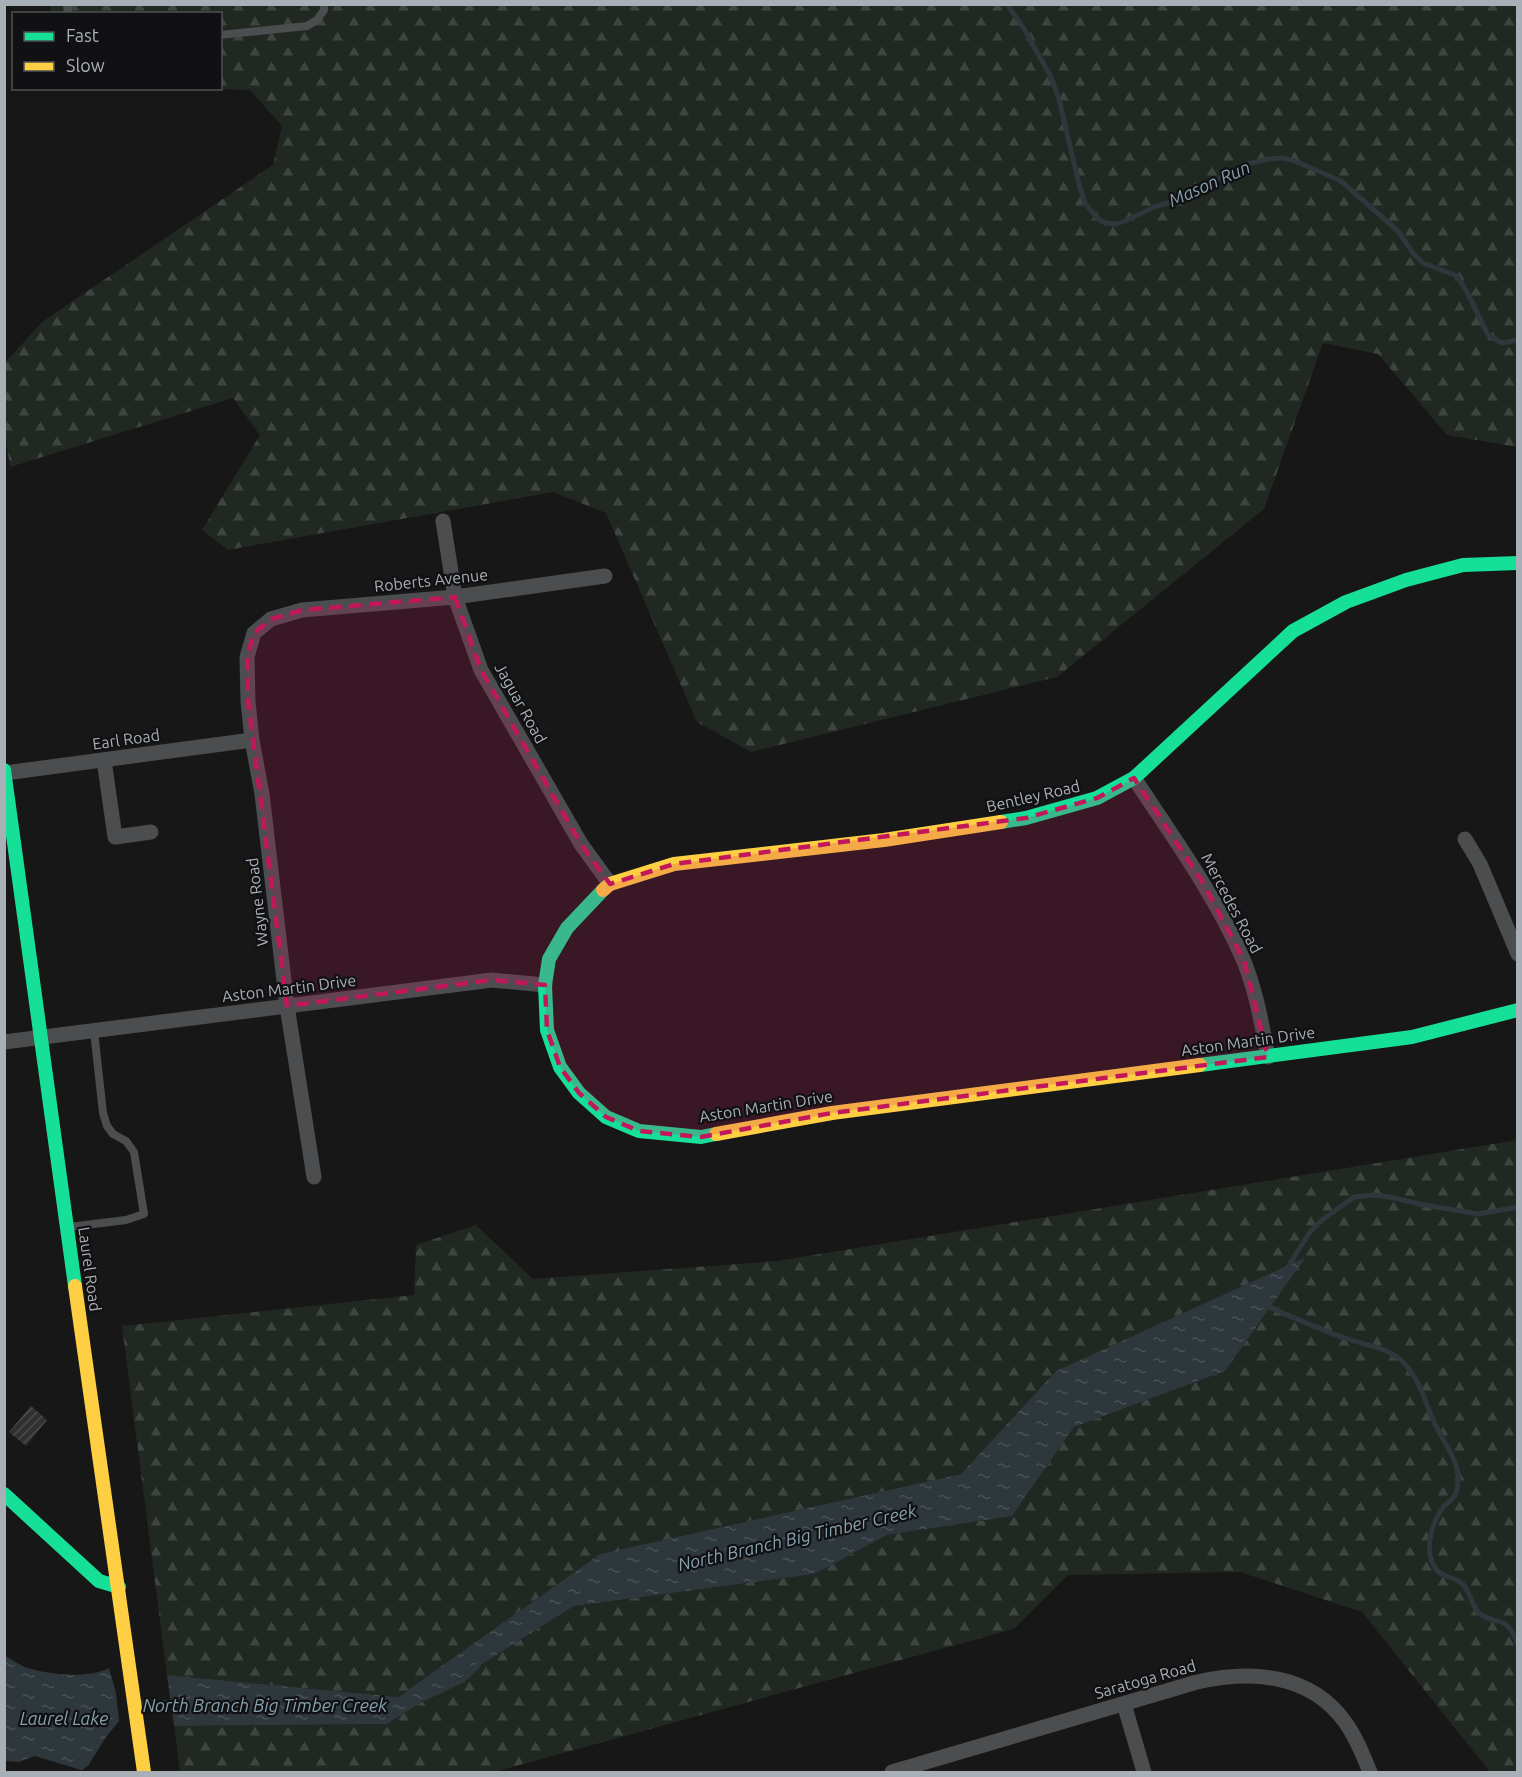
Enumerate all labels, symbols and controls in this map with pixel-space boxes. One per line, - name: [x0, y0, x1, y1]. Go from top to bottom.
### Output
- legend: [12, 12, 222, 90]
- text: Fast: [66, 25, 99, 45]
- text: Slow: [66, 55, 105, 75]
- water label: Mason Run: [1165, 156, 1253, 210]
- street label: Roberts Avenue: [373, 565, 489, 595]
- street label: Jaguar Road: [491, 660, 551, 746]
- street label: Earl Road: [91, 725, 161, 753]
- street label: Bentley Road: [984, 776, 1082, 816]
- street label: Mercedes Road: [1198, 850, 1266, 956]
- street label: Wayne Road: [243, 857, 271, 947]
- street label: Aston Martin Drive: [221, 971, 357, 1005]
- street label: Aston Martin Drive: [1180, 1023, 1316, 1059]
- street label: Aston Martin Drive: [698, 1087, 834, 1125]
- street label: Laurel Road: [75, 1226, 105, 1312]
- water label: North Branch Big Timber Creek: [676, 1500, 919, 1574]
- street label: Saratoga Road: [1092, 1656, 1198, 1702]
- water label: North Branch Big Timber Creek: [143, 1695, 388, 1715]
- water label: Laurel Lake: [20, 1708, 108, 1728]

